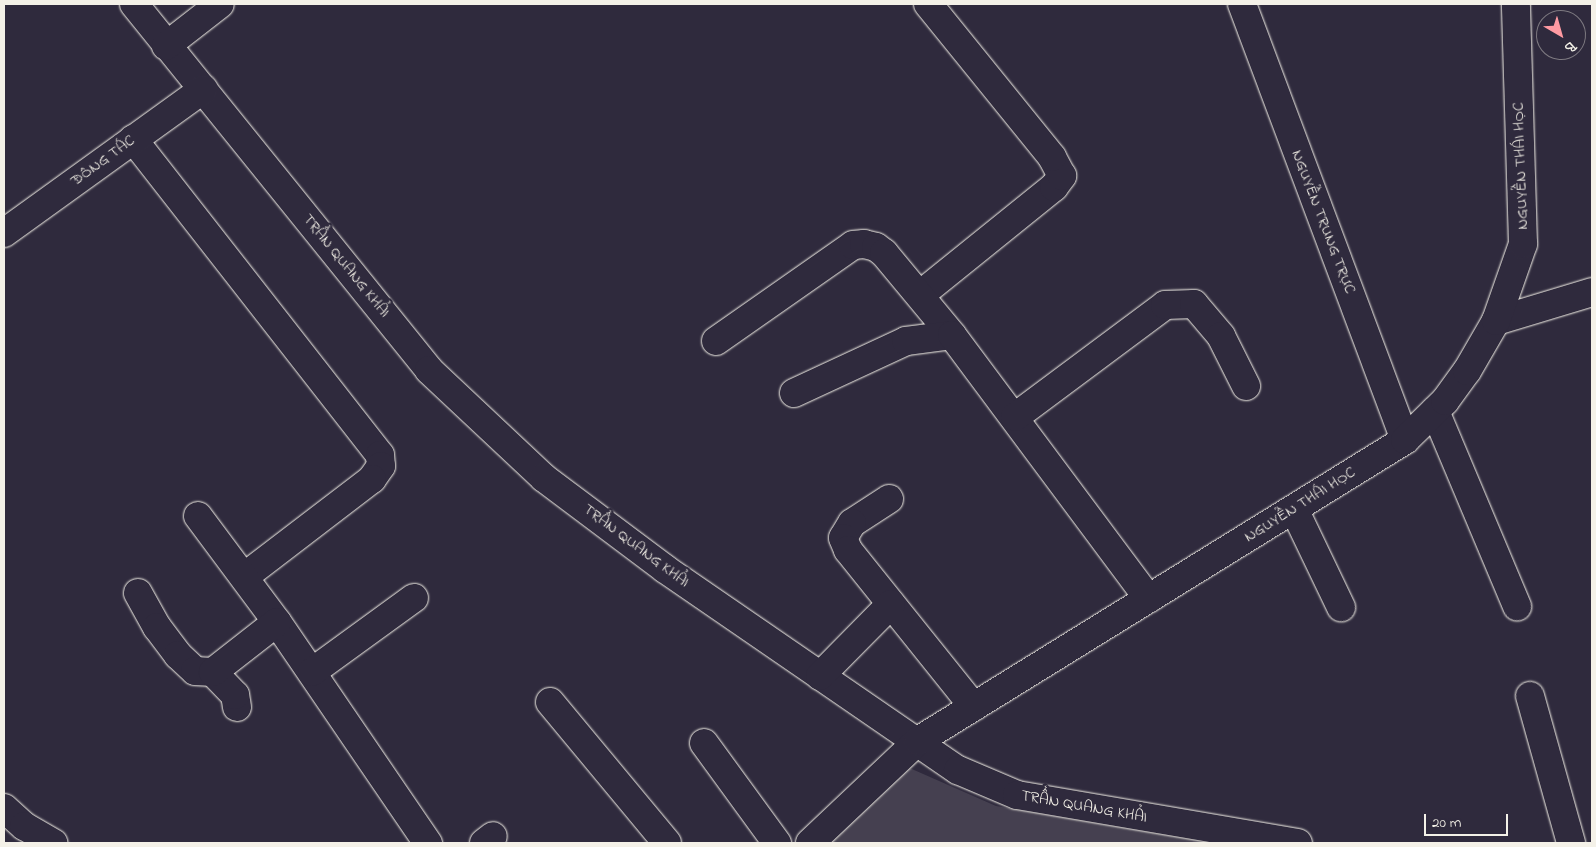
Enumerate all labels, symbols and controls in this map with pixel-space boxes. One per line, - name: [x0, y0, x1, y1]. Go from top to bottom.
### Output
- north arrow: [1536, 10, 1586, 60]
- text: B: [1560, 35, 1580, 58]
- street label: NGUYỄN THÁI HỌC: [1509, 102, 1533, 230]
- street label: ĐÔNG TÁC: [67, 131, 139, 191]
- street label: NGUYỄN TRUNG TRỰC: [1287, 147, 1359, 297]
- street label: TRẦN QUANG KHẢI: [298, 210, 394, 322]
- street label: NGUYỄN THÁI HỌC: [1241, 463, 1359, 547]
- street label: TRẦN QUANG KHẢI: [579, 500, 693, 592]
- street label: TRẦN QUANG KHẢI: [1019, 786, 1149, 828]
- scale bar: [1426, 804, 1510, 836]
- text: 20 m: [1432, 812, 1461, 834]

